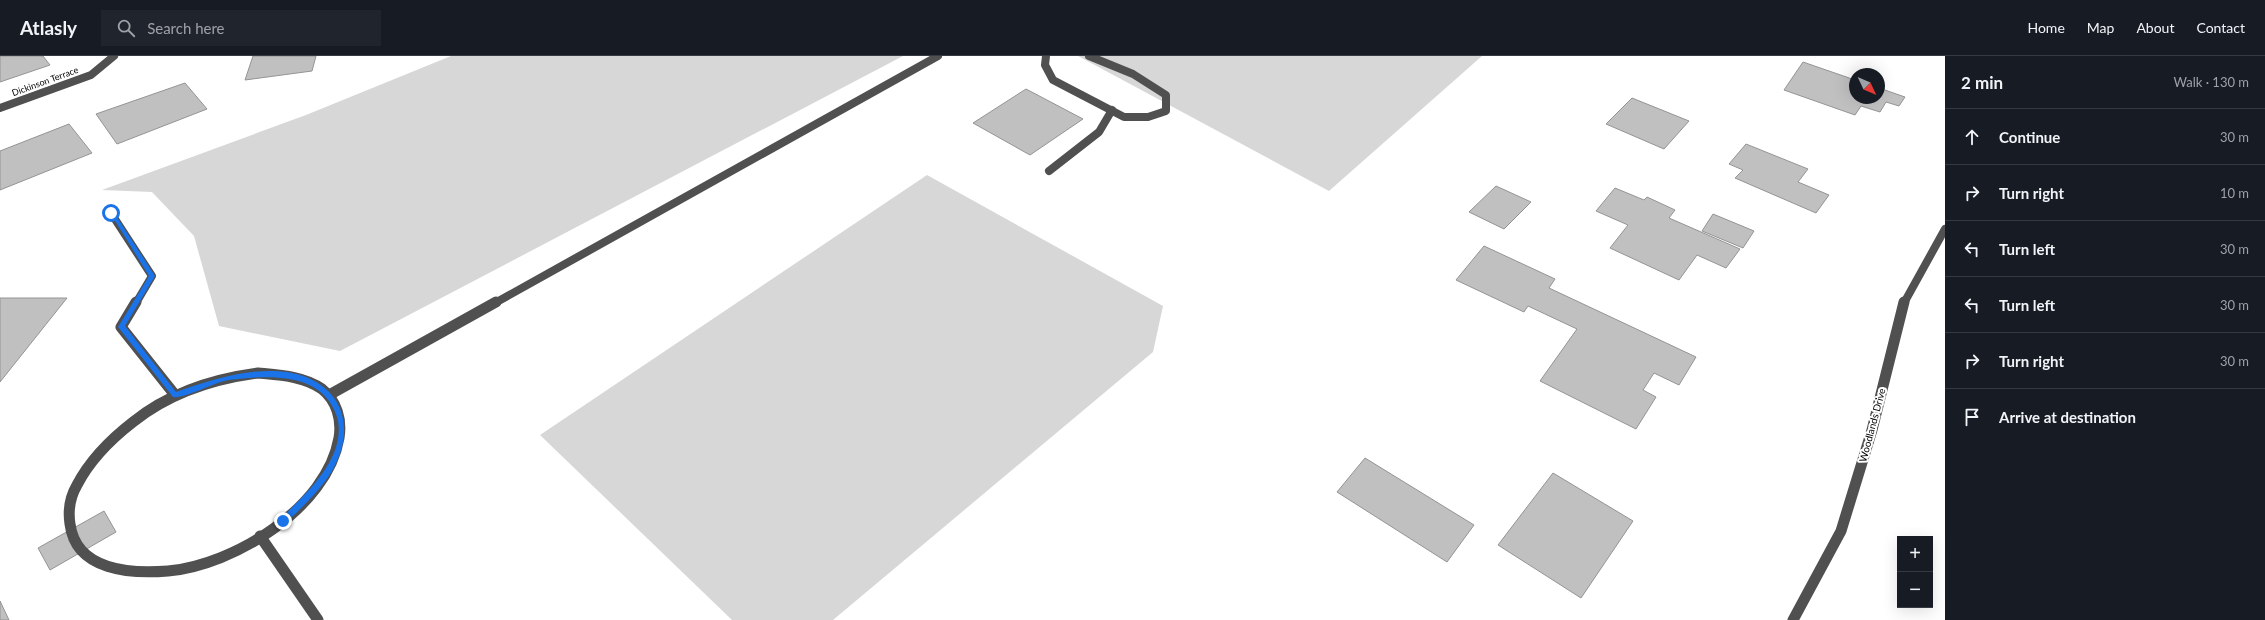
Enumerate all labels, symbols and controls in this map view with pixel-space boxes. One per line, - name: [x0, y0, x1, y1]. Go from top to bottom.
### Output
- search box: [101, 10, 381, 46]
- text: Atlasly: [20, 16, 77, 39]
- icon: search: [115, 17, 137, 39]
- text: Search here: [147, 19, 225, 37]
- text: Home: [2027, 19, 2065, 36]
- text: Map: [2087, 19, 2114, 36]
- text: About: [2136, 19, 2174, 36]
- text: Contact: [2196, 19, 2245, 36]
- street label: Dickinson Terrace: [10, 64, 80, 98]
- north arrow: [1849, 68, 1885, 104]
- text: 2 min: [1961, 72, 2003, 93]
- text: Walk · 130 m: [2173, 74, 2249, 90]
- icon: ahead: [1961, 126, 1983, 148]
- text: Continue: [1999, 128, 2060, 146]
- text: 30 m: [2220, 129, 2249, 145]
- icon: right: [1961, 182, 1983, 204]
- text: Turn right: [1999, 184, 2064, 202]
- text: 10 m: [2220, 185, 2249, 201]
- route start: [102, 204, 120, 222]
- icon: left: [1961, 238, 1983, 260]
- text: Turn left: [1999, 240, 2055, 258]
- text: 30 m: [2220, 241, 2249, 257]
- icon: left: [1961, 294, 1983, 316]
- text: Turn left: [1999, 296, 2055, 314]
- text: 30 m: [2220, 297, 2249, 313]
- icon: right: [1961, 350, 1983, 372]
- text: Turn right: [1999, 352, 2064, 370]
- text: 30 m: [2220, 353, 2249, 369]
- street label: Woodlands Drive: [1856, 387, 1888, 463]
- icon: arrive: [1961, 406, 1983, 428]
- text: Arrive at destination: [1999, 408, 2136, 426]
- route end: [274, 512, 292, 530]
- map controls: [1897, 536, 1933, 608]
- button: +: [1897, 536, 1933, 572]
- button: −: [1897, 572, 1933, 608]

